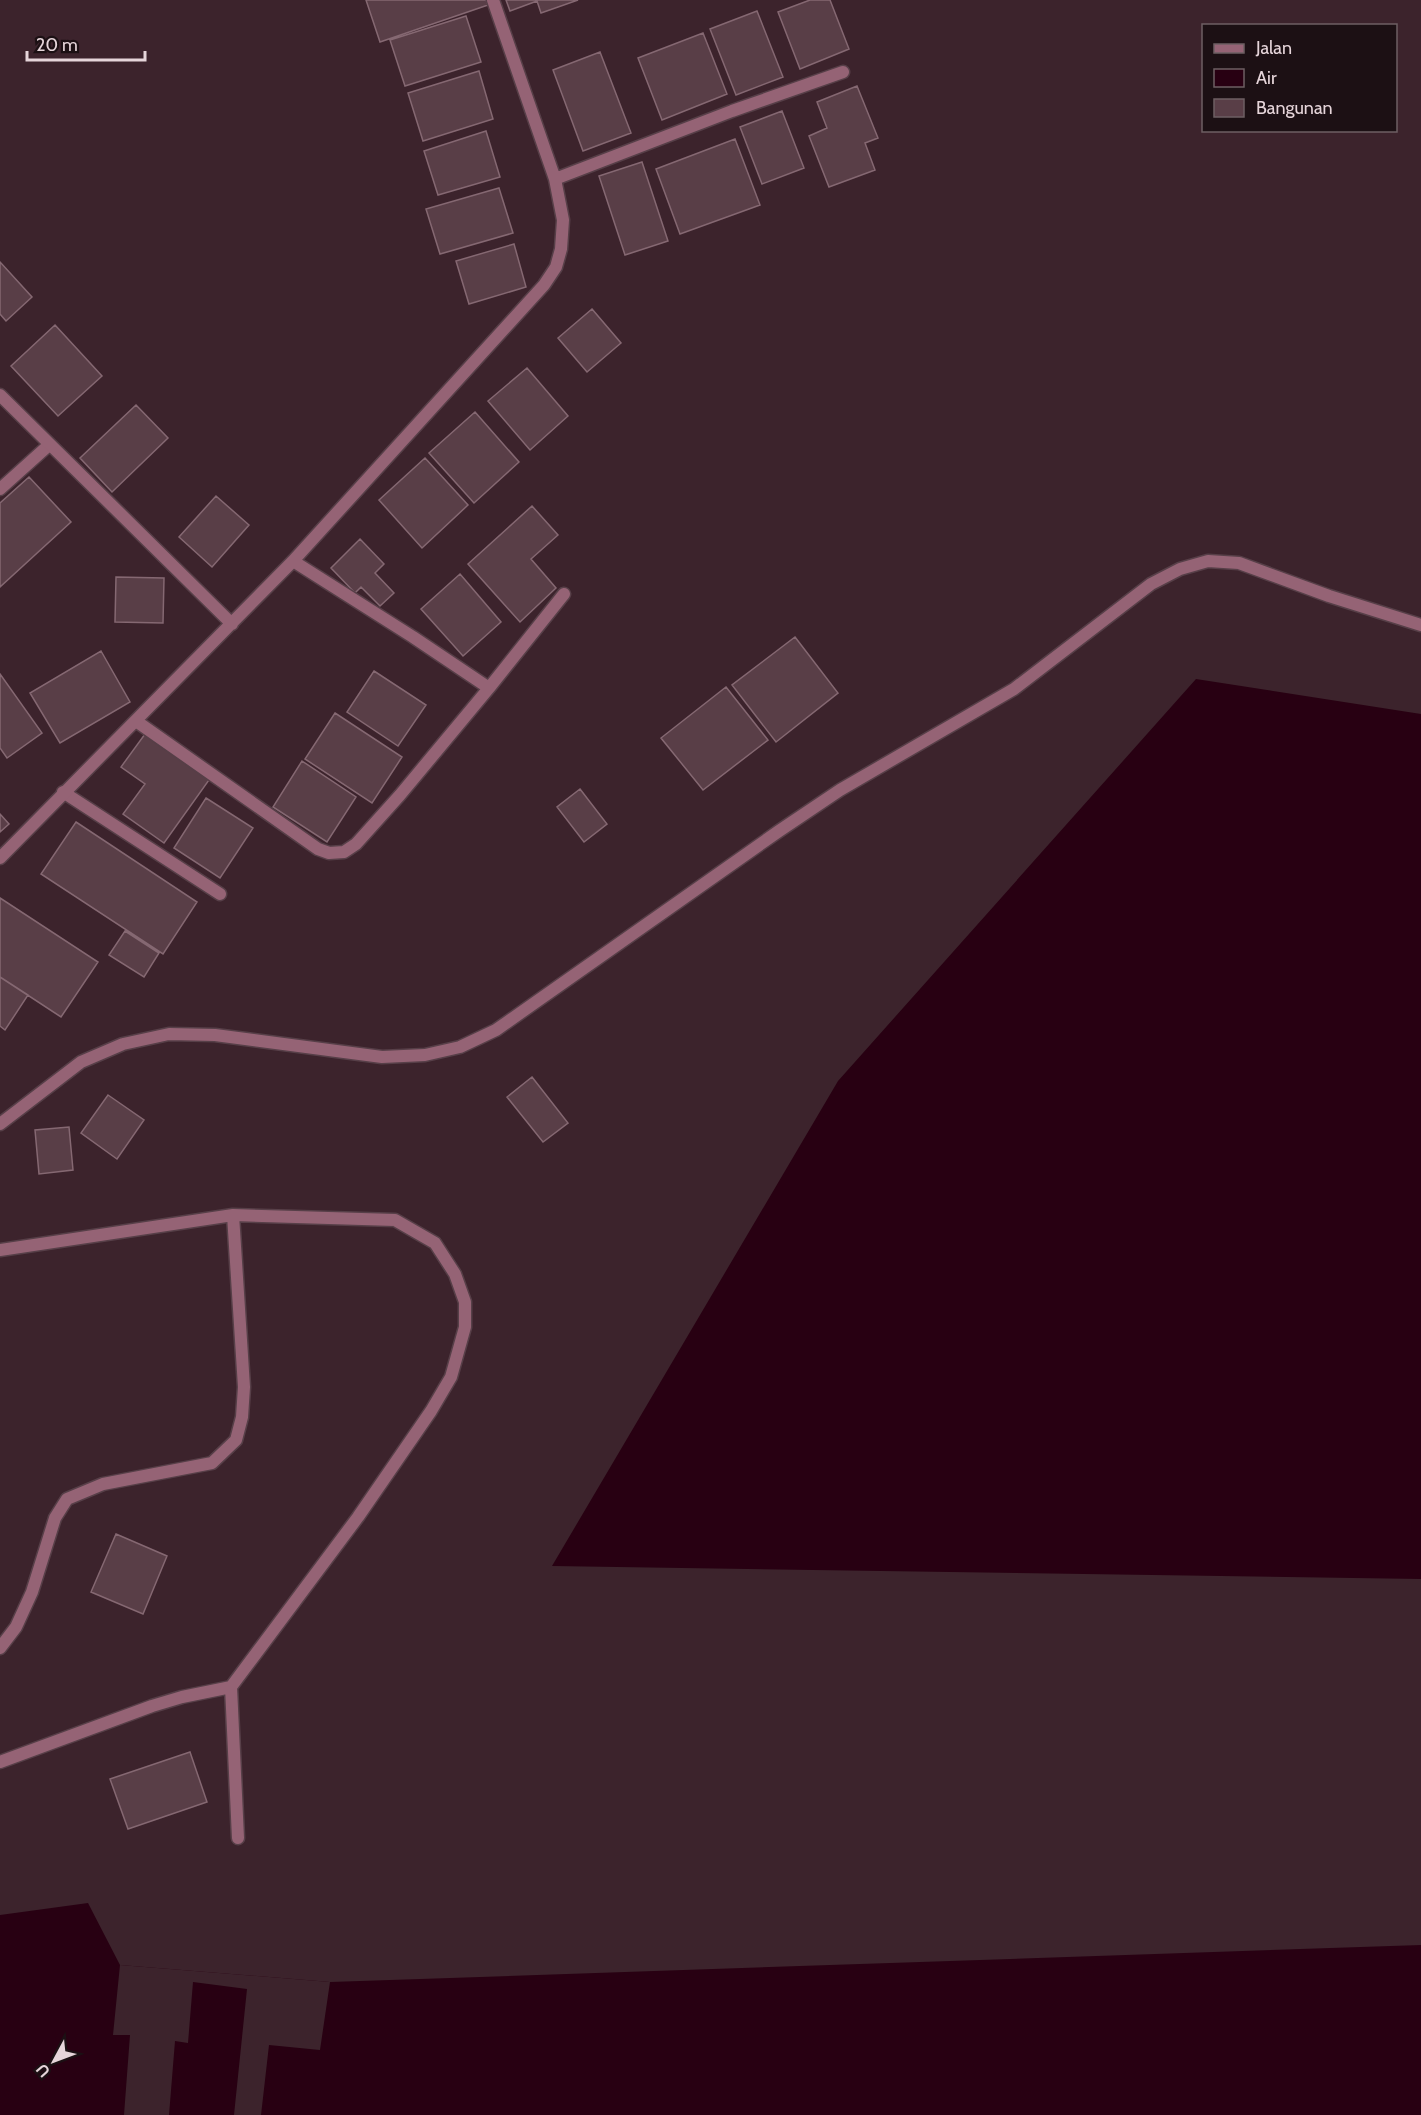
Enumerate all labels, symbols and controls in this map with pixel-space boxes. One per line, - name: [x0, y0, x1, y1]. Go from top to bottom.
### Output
- scale bar: [27, 24, 146, 62]
- legend: [1202, 24, 1397, 132]
- text: 20 m: [36, 34, 78, 56]
- text: Jalan: [1255, 37, 1292, 59]
- text: Air: [1256, 67, 1277, 89]
- text: Bangunan: [1256, 97, 1333, 119]
- north arrow: [24, 2031, 84, 2091]
- text: U: [32, 2060, 54, 2081]

